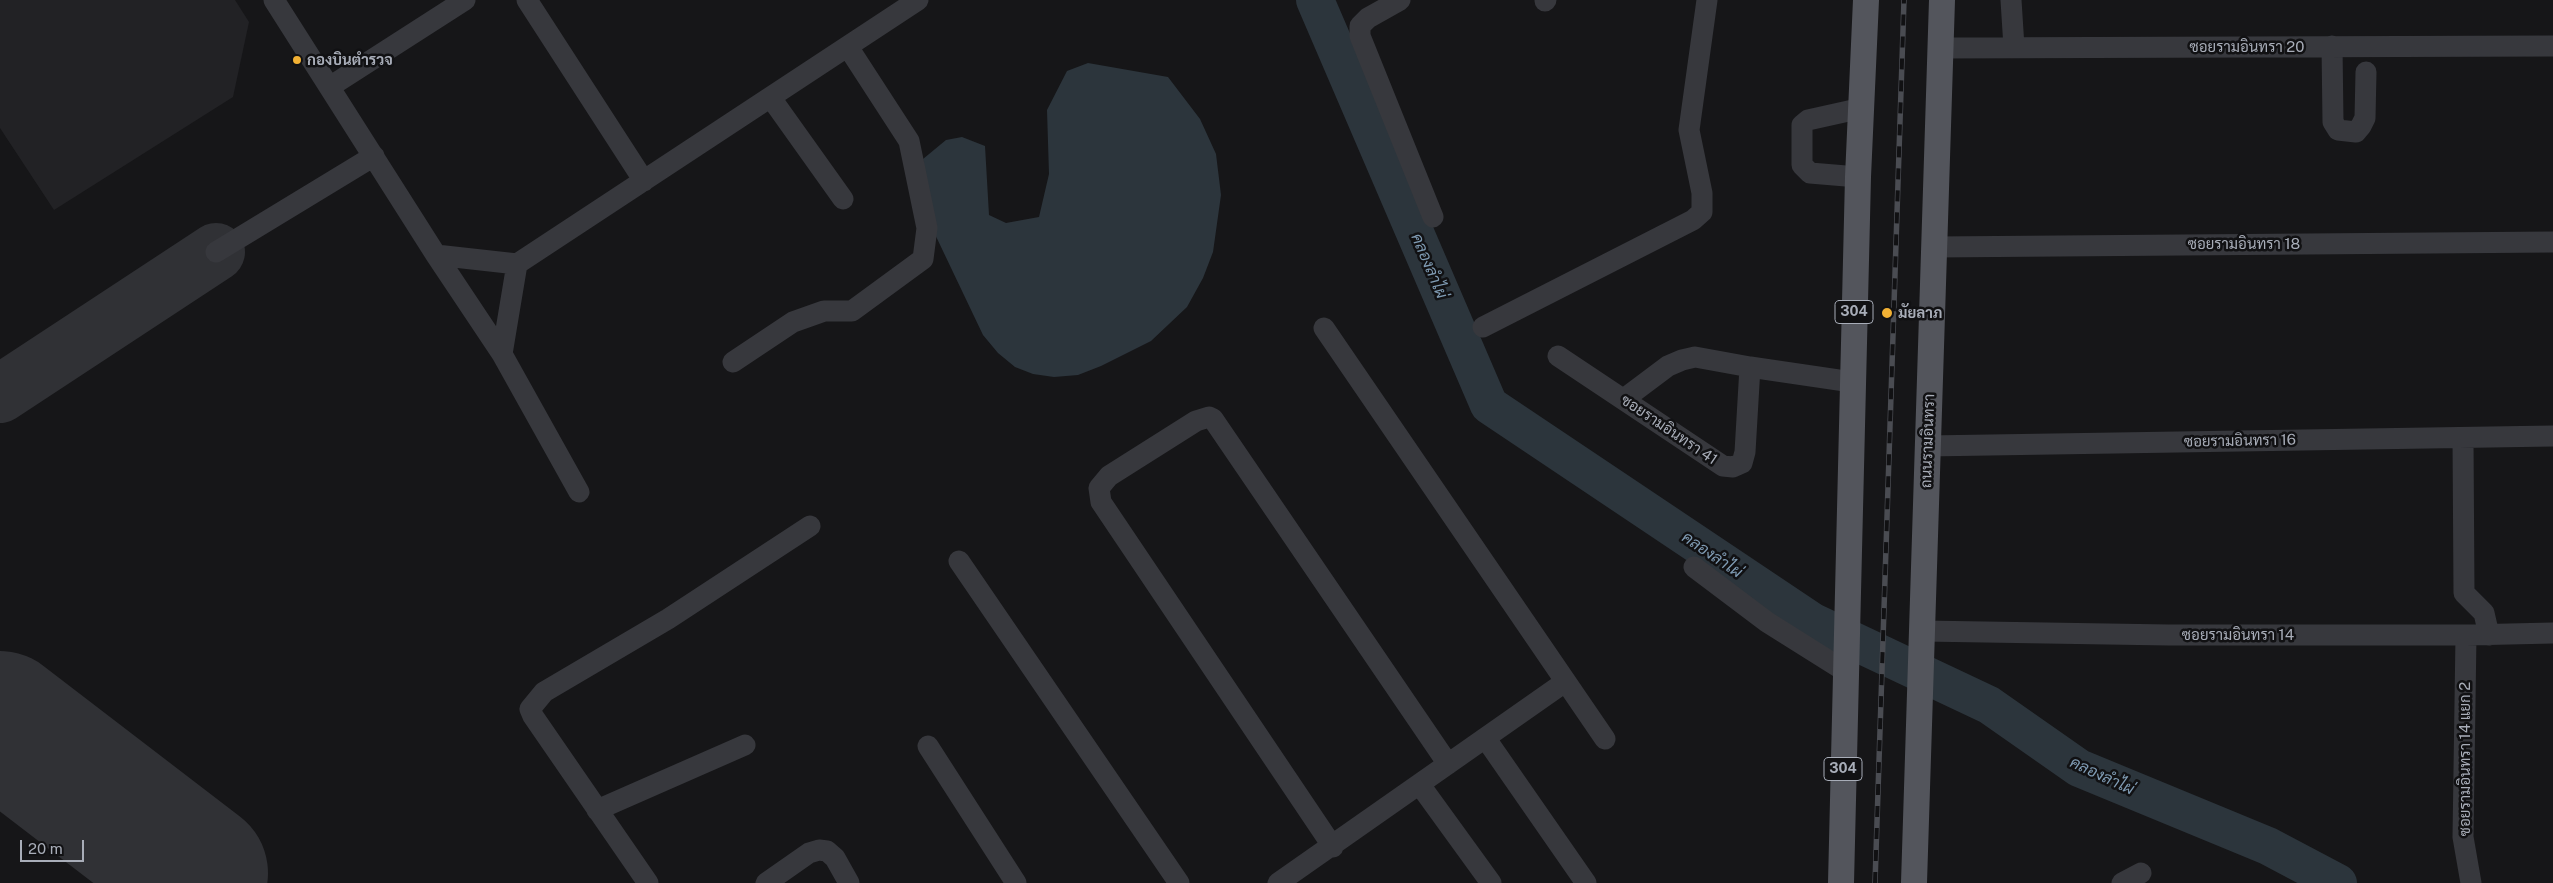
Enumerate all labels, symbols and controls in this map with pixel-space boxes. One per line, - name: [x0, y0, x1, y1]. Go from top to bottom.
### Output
- street label: ซอยรามอินทรา 20: [2190, 38, 2304, 56]
- place label: กองบินตำรวจ: [307, 51, 393, 69]
- marker: กองบินตำรวจ: [291, 54, 303, 66]
- water label: คลองลำไผ่: [1407, 231, 1451, 301]
- street label: ซอยรามอินทรา 18: [2188, 235, 2300, 253]
- road number: 304: [1835, 300, 1873, 324]
- place label: มัยลาภ: [1898, 304, 1942, 322]
- marker: มัยลาภ: [1880, 306, 1894, 320]
- street label: ซอยรามอินทรา 41: [1617, 391, 1721, 469]
- street label: ถนนรามอินทรา: [1917, 394, 1939, 488]
- street label: ซอยรามอินทรา 16: [2184, 431, 2296, 451]
- water label: คลองลำไผ่: [1678, 528, 1746, 582]
- street label: ซอยรามอินทรา 14: [2182, 626, 2294, 644]
- street label: ซอยรามอินทรา 14 แยก 2: [2456, 682, 2474, 836]
- water label: คลองลำไผ่: [2067, 753, 2137, 799]
- road number: 304: [1824, 758, 1862, 781]
- scale bar: [22, 830, 86, 862]
- text: 20 m: [28, 840, 63, 857]

